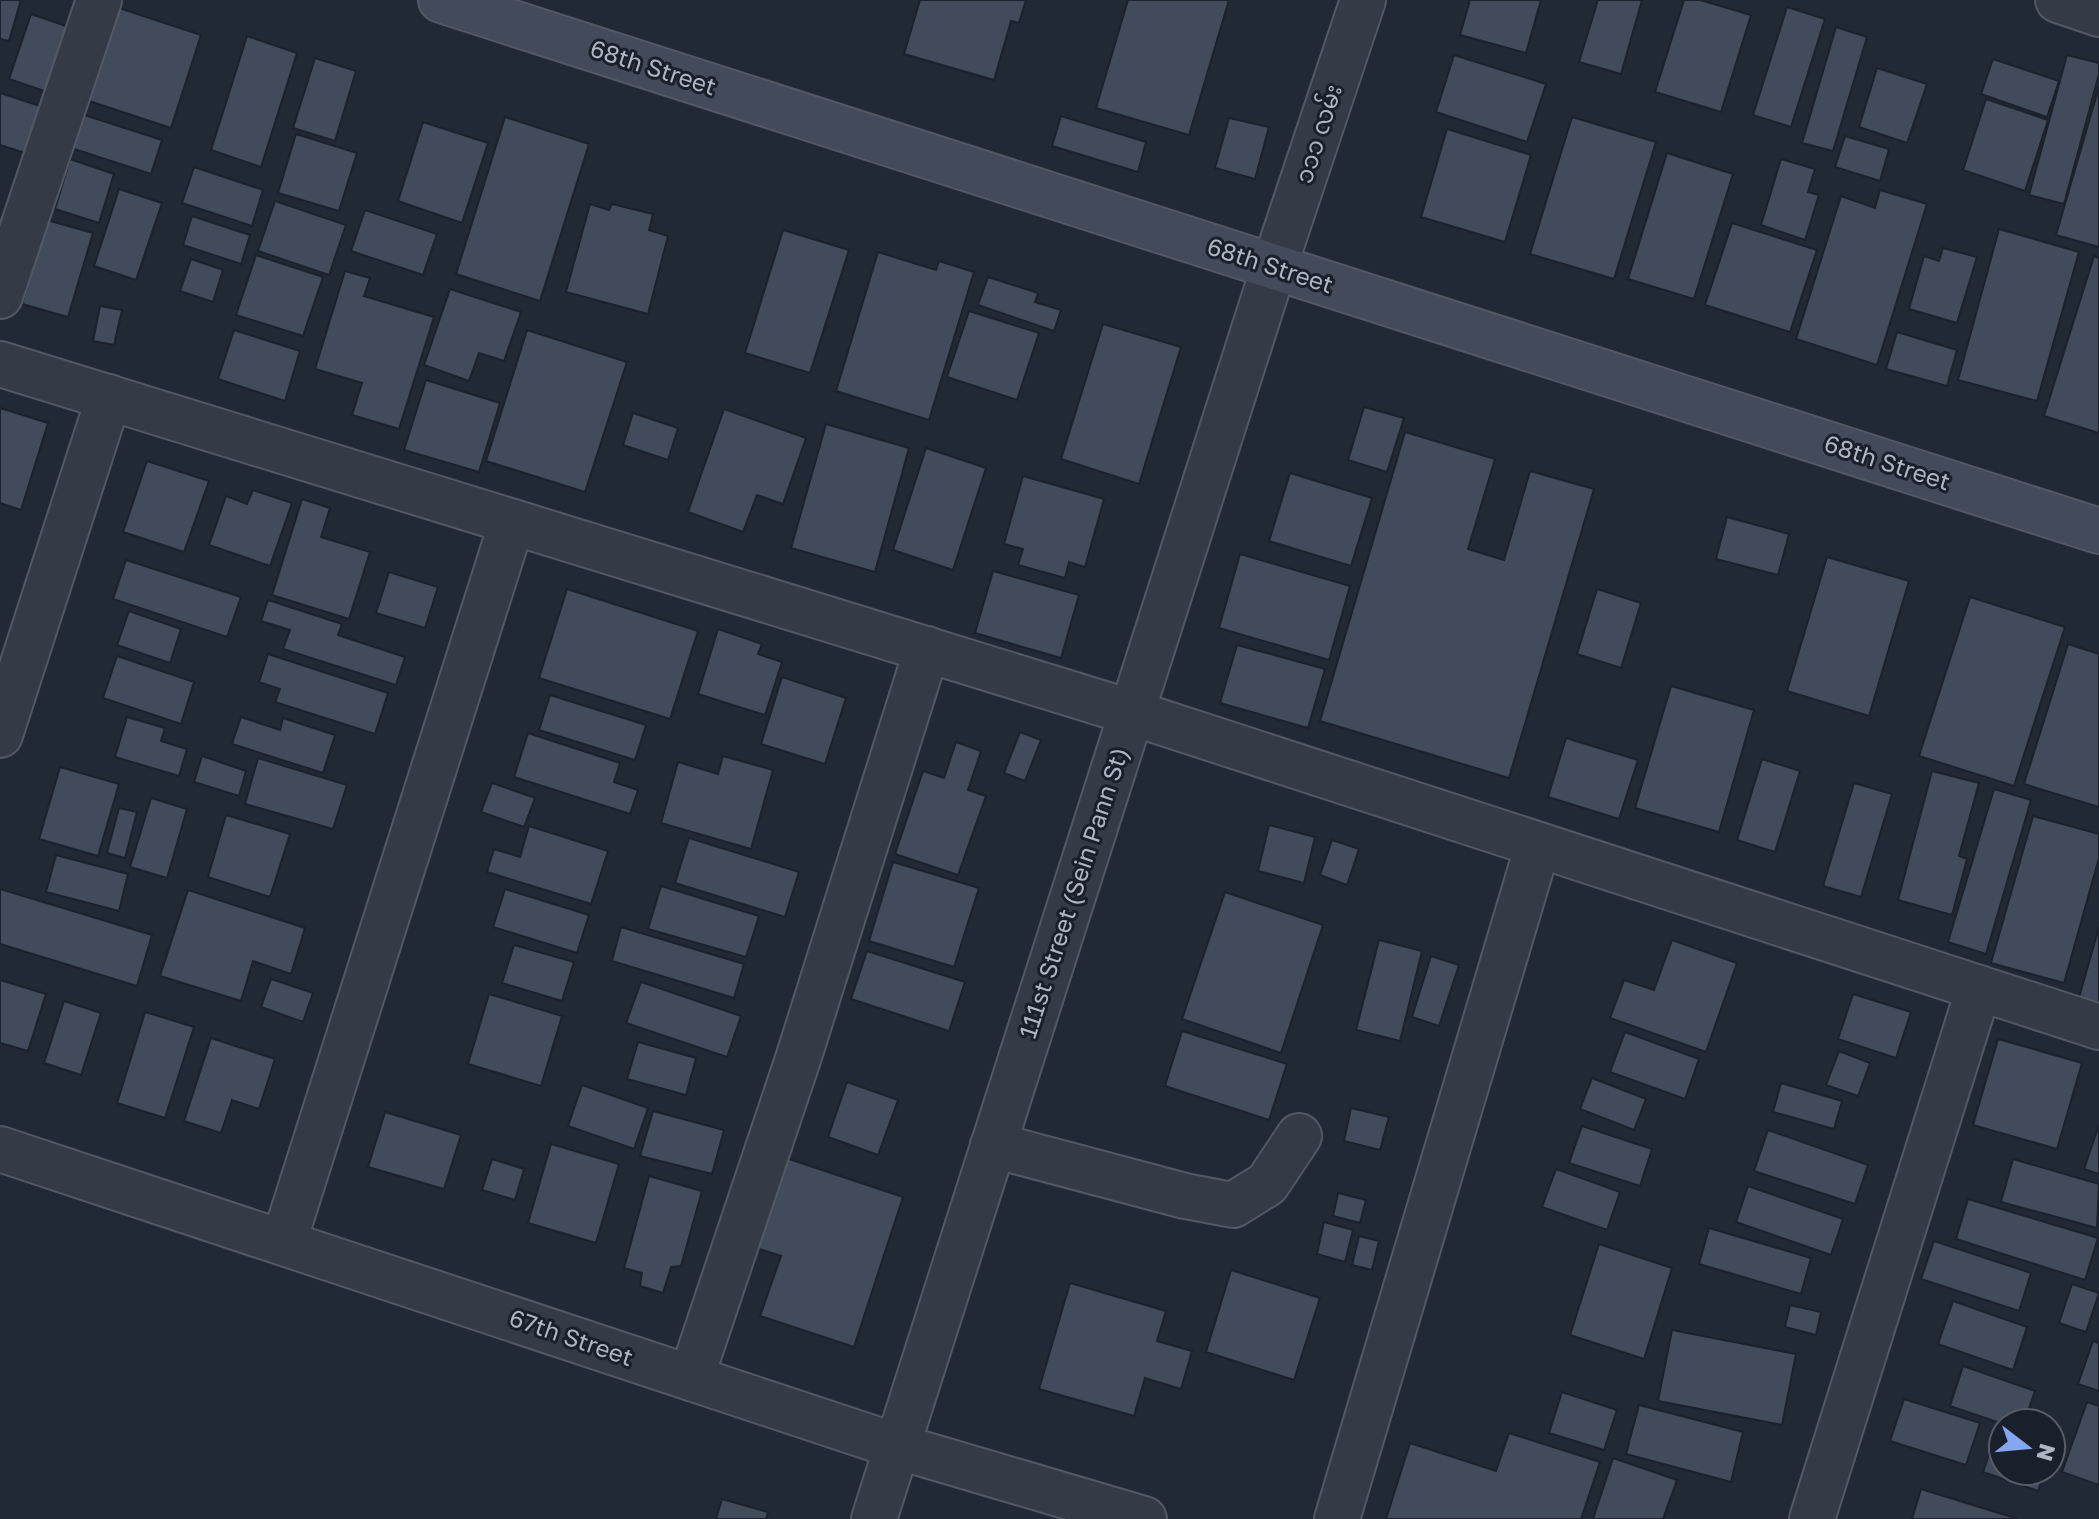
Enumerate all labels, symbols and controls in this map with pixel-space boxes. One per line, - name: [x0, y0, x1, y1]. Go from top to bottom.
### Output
- street label: 68th Street: [587, 33, 720, 101]
- street label: ၁၁၁ လမ်း: [1288, 80, 1347, 187]
- street label: 68th Street: [1204, 231, 1337, 299]
- street label: 68th Street: [1821, 428, 1954, 496]
- street label: 111st Street (Sein Pann St): [1012, 743, 1133, 1042]
- street label: 67th Street: [506, 1302, 637, 1371]
- north arrow: [1987, 1407, 2067, 1487]
- text: N: [2031, 1441, 2062, 1464]

